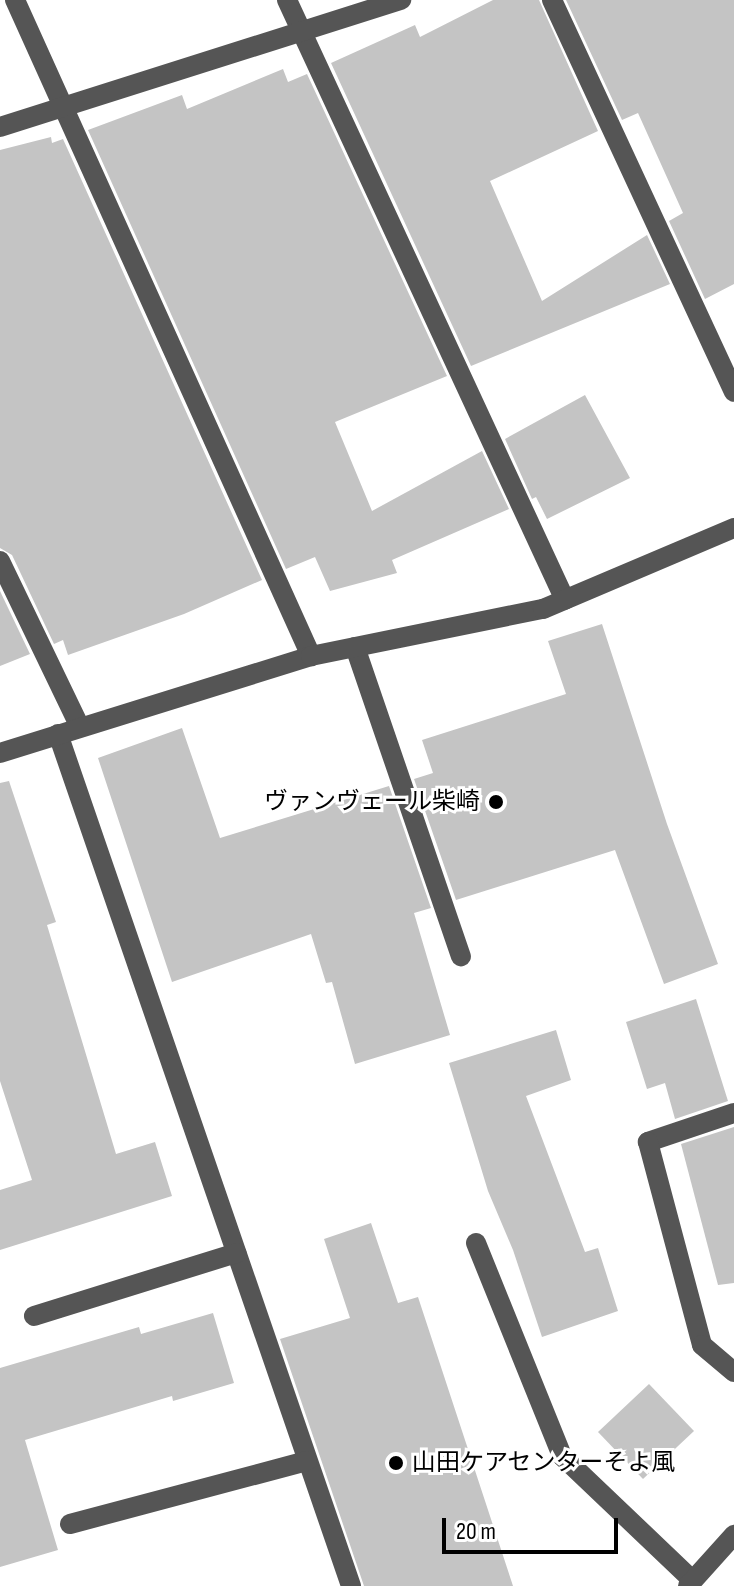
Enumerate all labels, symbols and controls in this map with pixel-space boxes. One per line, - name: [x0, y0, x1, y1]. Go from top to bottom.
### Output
- place label: ヴァンヴェール柴崎: [264, 788, 480, 816]
- marker: ヴァンヴェール柴崎: [487, 793, 505, 811]
- place label: 山田ケアセンターそよ風: [412, 1449, 676, 1477]
- marker: 山田ケアセンターそよ風: [387, 1454, 405, 1472]
- scale bar: [446, 1502, 622, 1552]
- text: 20 m: [456, 1517, 496, 1546]

